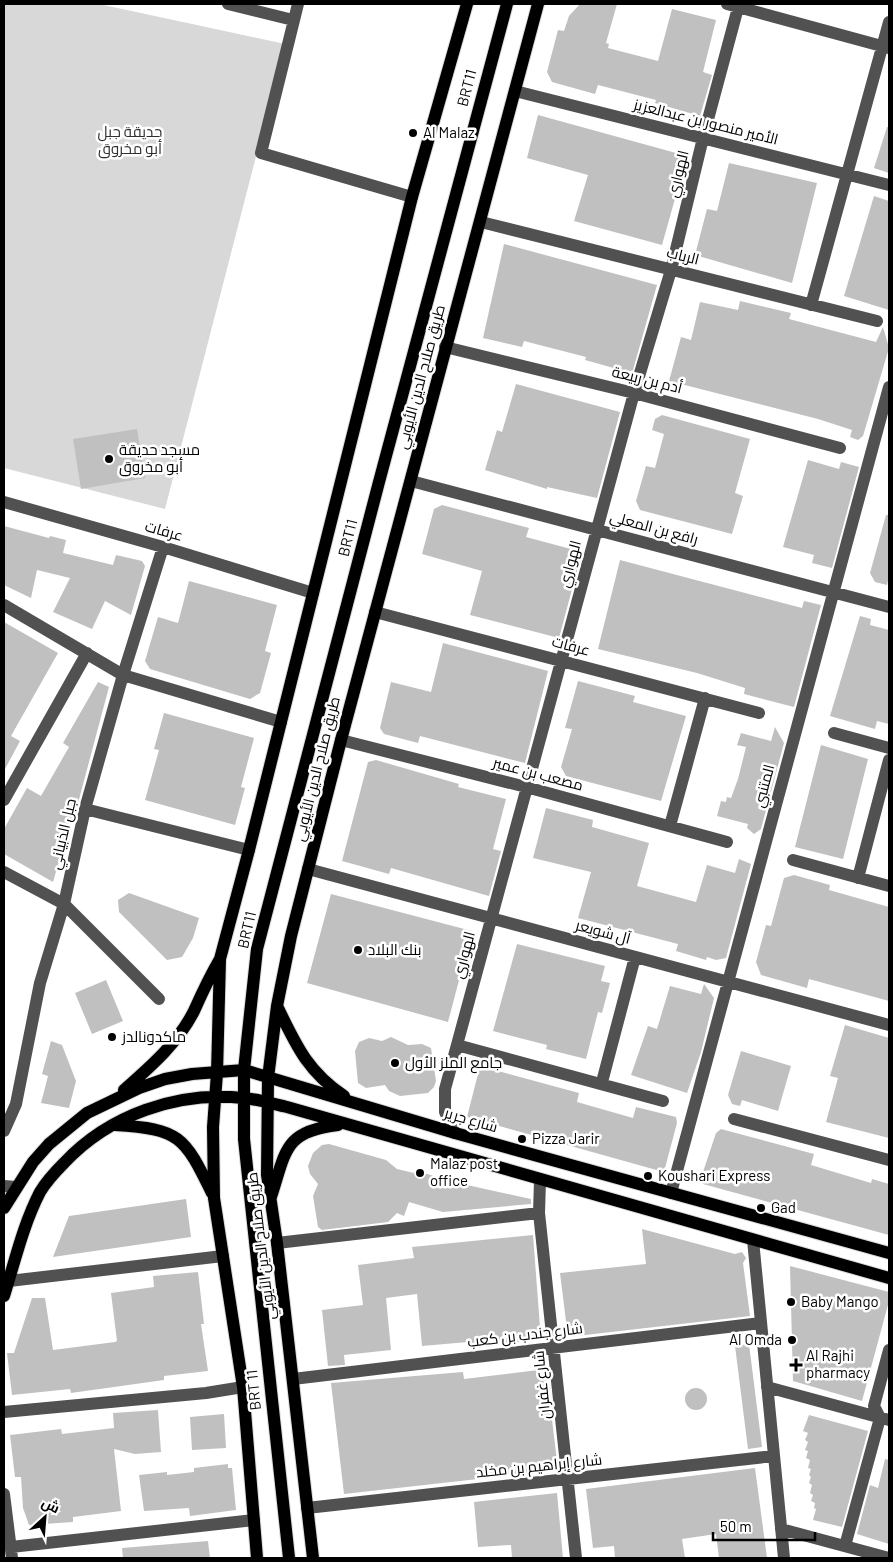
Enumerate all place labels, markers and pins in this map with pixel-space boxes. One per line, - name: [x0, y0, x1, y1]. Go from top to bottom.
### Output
- place label: Al Malaz: [423, 123, 475, 141]
- marker: Al Malaz: [407, 127, 419, 139]
- place label: مسجد حديقة أبو مخروق: [119, 440, 200, 477]
- marker: مسجد حديقة أبو مخروق: [103, 453, 115, 465]
- place label: بنك البلاد: [368, 940, 422, 958]
- marker: بنك البلاد: [352, 944, 364, 956]
- place label: ماكدونالدز: [121, 1027, 186, 1046]
- marker: ماكدونالدز: [106, 1031, 118, 1043]
- place label: جامع الملز الأول: [405, 1053, 502, 1074]
- marker: جامع الملز الأول: [389, 1057, 401, 1069]
- place label: Pizza Jarir: [532, 1129, 600, 1147]
- marker: Pizza Jarir: [516, 1133, 528, 1145]
- place label: Malaz post office: [430, 1154, 498, 1189]
- place label: Koushari Express: [658, 1166, 770, 1184]
- marker: Malaz post office: [414, 1167, 426, 1179]
- marker: Koushari Express: [642, 1170, 654, 1182]
- place label: Gad: [771, 1198, 796, 1216]
- marker: Gad: [755, 1202, 767, 1214]
- place label: Baby Mango: [801, 1292, 879, 1310]
- marker: Baby Mango: [785, 1296, 797, 1308]
- place label: Al Omda: [729, 1330, 782, 1348]
- marker: Al Omda: [786, 1334, 798, 1346]
- place label: Al Rajhi pharmacy: [806, 1346, 870, 1381]
- marker: Al Rajhi pharmacy: [790, 1359, 802, 1371]

